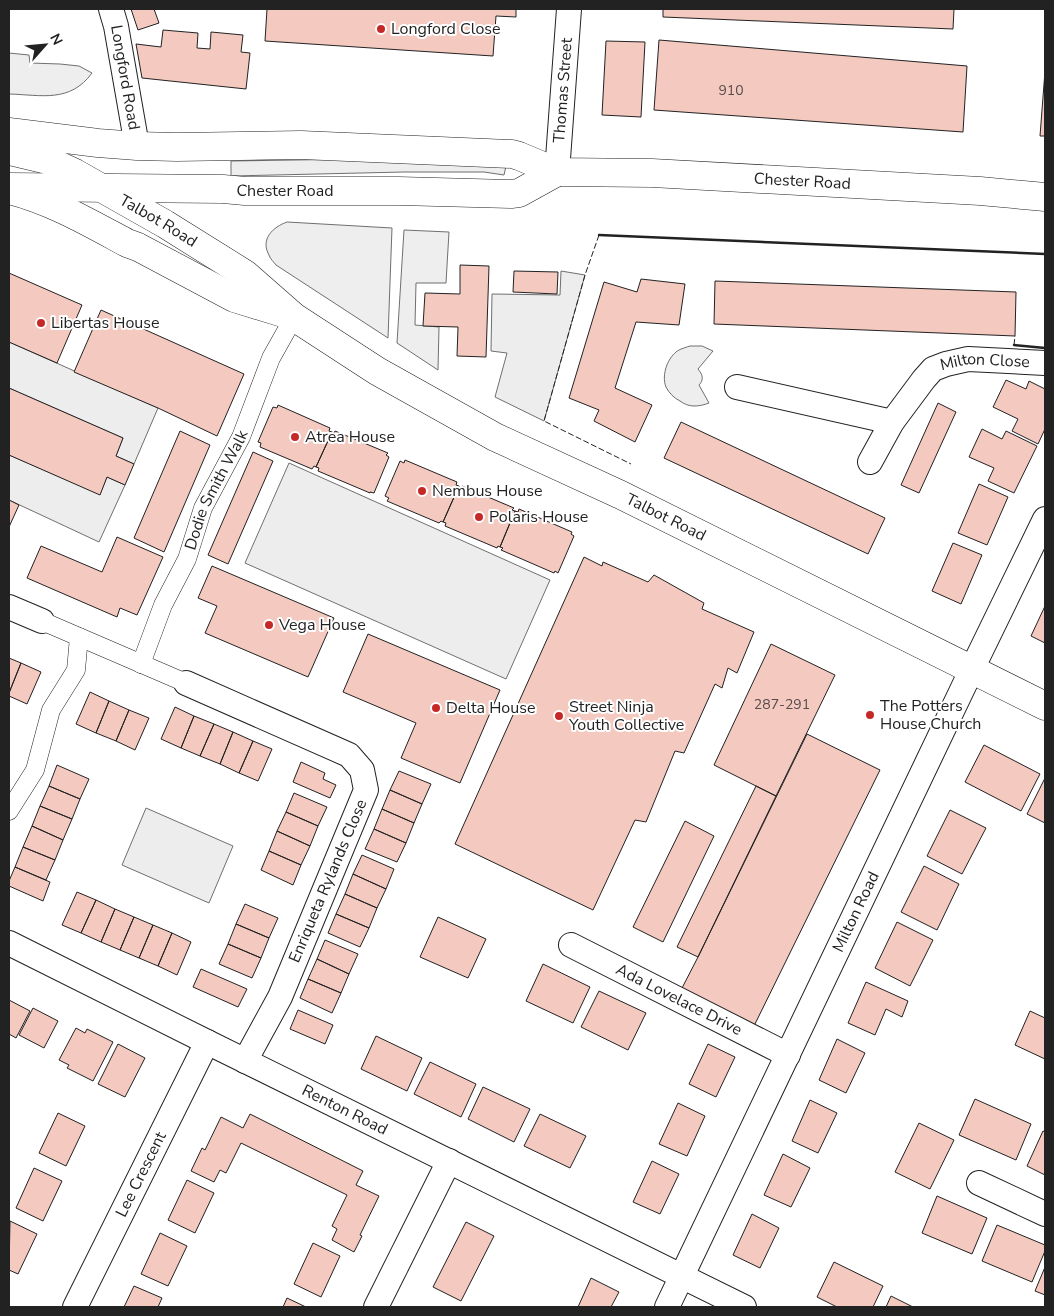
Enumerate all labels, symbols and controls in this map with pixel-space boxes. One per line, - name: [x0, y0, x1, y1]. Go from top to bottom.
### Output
- place label: Longford Close: [391, 18, 501, 40]
- north arrow: [20, 20, 70, 70]
- street label: Longford Road: [105, 23, 145, 132]
- marker: Longford Close: [375, 23, 387, 35]
- text: N: [45, 30, 67, 48]
- street label: Thomas Street: [548, 36, 578, 144]
- house number: 910: [718, 81, 744, 100]
- street label: Chester Road: [753, 168, 851, 195]
- street label: Chester Road: [235, 179, 333, 202]
- street label: Talbot Road: [115, 189, 201, 252]
- place label: Libertas House: [51, 312, 160, 334]
- marker: Libertas House: [35, 317, 47, 329]
- street label: Milton Close: [938, 348, 1030, 376]
- street label: Dodie Smith Walk: [179, 426, 254, 553]
- place label: Atrea House: [305, 426, 395, 448]
- marker: Atrea House: [289, 431, 301, 443]
- place label: Nembus House: [432, 480, 542, 502]
- marker: Nembus House: [416, 485, 428, 497]
- street label: Talbot Road: [622, 488, 710, 547]
- place label: Polaris House: [489, 506, 588, 528]
- marker: Polaris House: [473, 511, 485, 523]
- place label: Vega House: [278, 614, 366, 636]
- marker: Vega House: [263, 619, 275, 631]
- house number: 287-291: [754, 695, 810, 714]
- place label: The Potters House Church: [880, 695, 981, 735]
- place label: Street Ninja Youth Collective: [568, 696, 684, 736]
- place label: Delta House: [446, 697, 535, 719]
- marker: Delta House: [430, 702, 442, 714]
- marker: The Potters House Church: [864, 709, 876, 721]
- marker: Street Ninja Youth Collective: [553, 710, 565, 722]
- street label: Enriqueta Rylands Close: [284, 796, 372, 966]
- street label: Milton Road: [827, 868, 885, 956]
- street label: Ada Lovelace Drive: [612, 959, 746, 1041]
- street label: Renton Road: [298, 1080, 391, 1140]
- street label: Lee Crescent: [110, 1128, 172, 1221]

